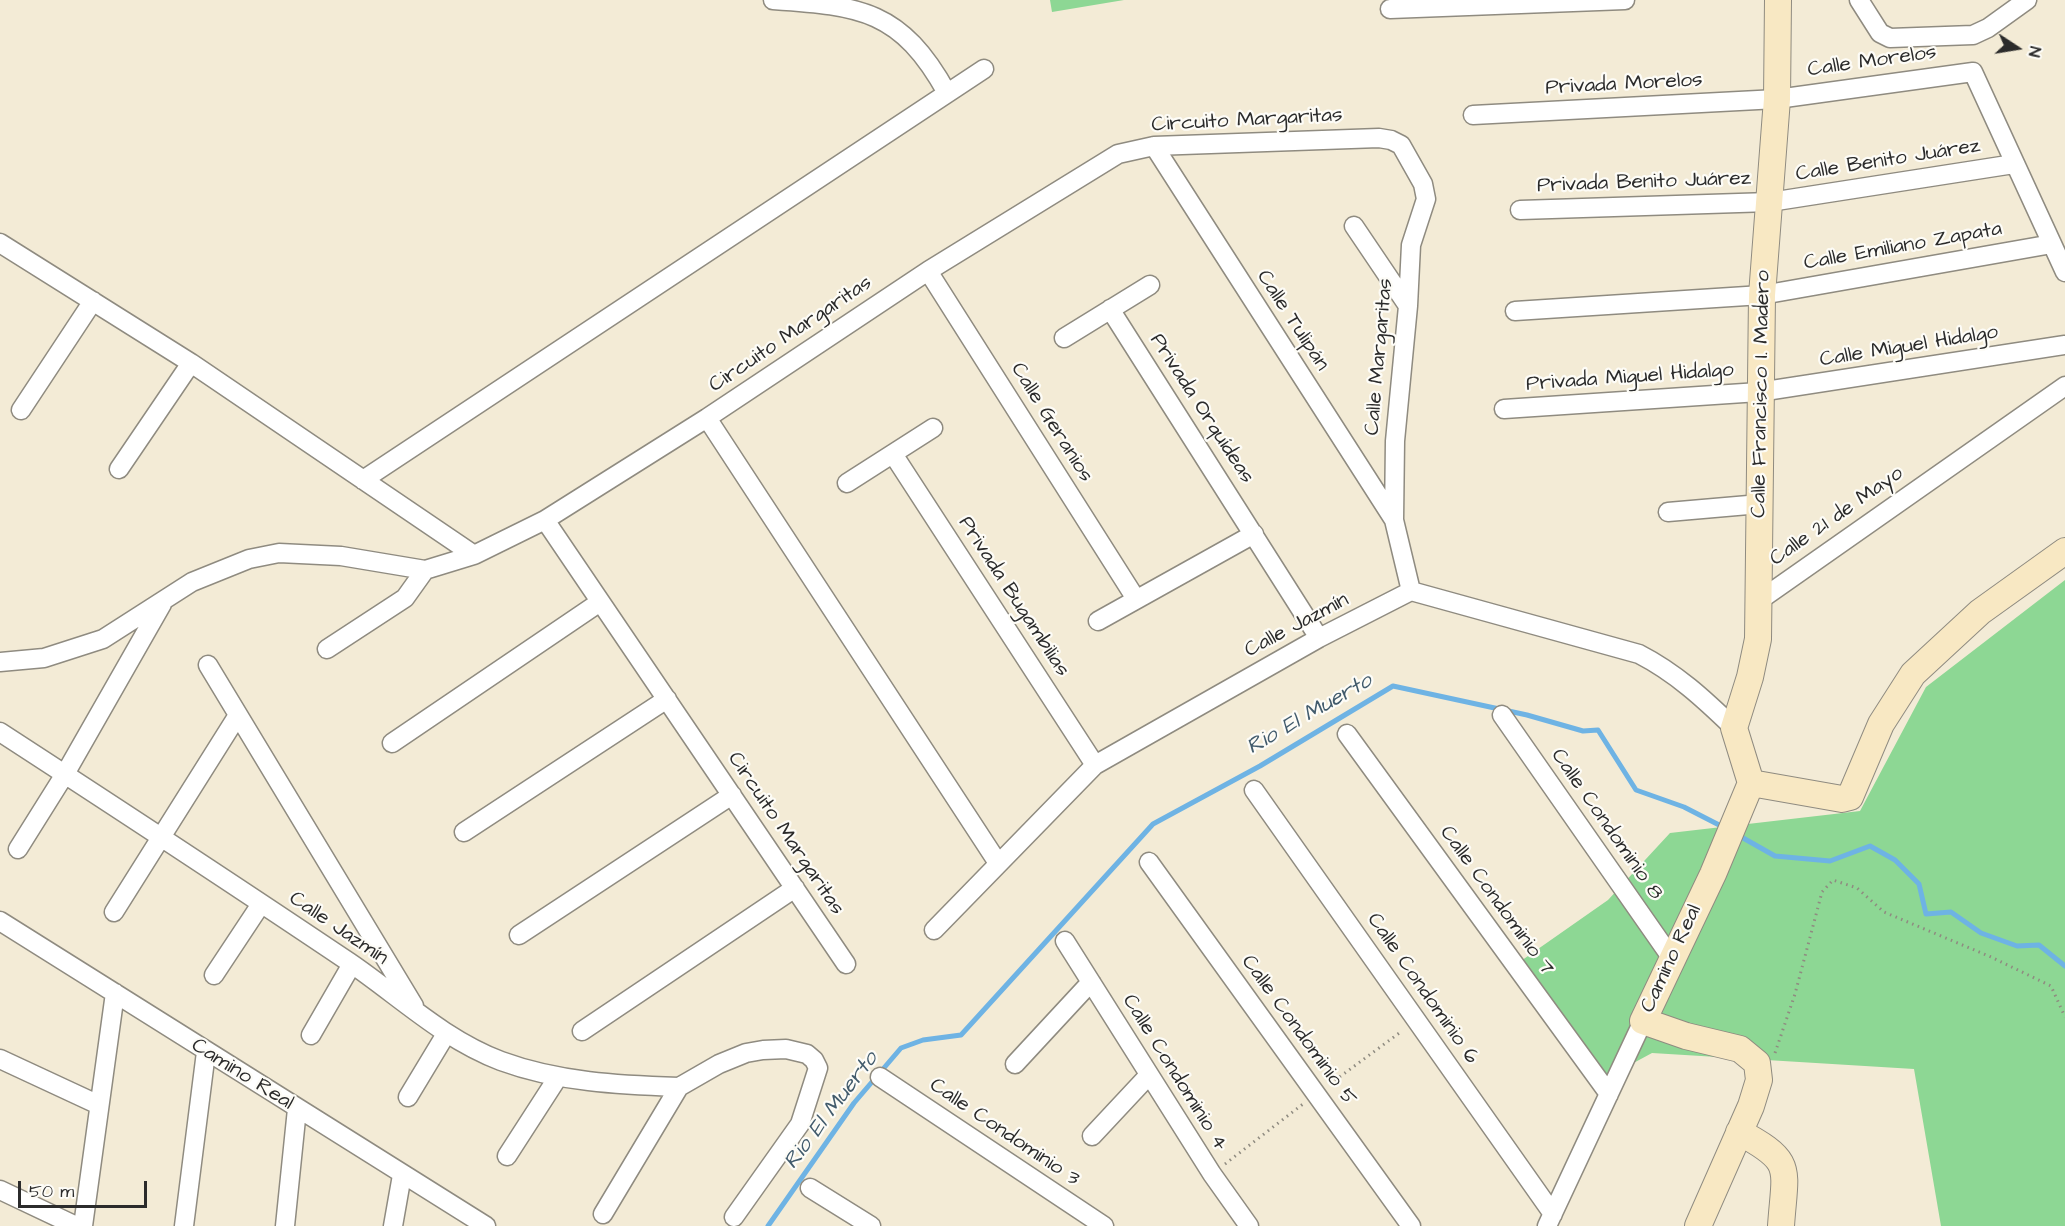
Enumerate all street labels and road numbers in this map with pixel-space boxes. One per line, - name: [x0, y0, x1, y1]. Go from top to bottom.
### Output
- street label: Calle Morelos: [1806, 40, 1938, 84]
- street label: Privada Morelos: [1545, 68, 1703, 102]
- street label: Circuito Margaritas: [1151, 103, 1343, 139]
- street label: Calle Benito Juárez: [1794, 134, 1982, 188]
- street label: Privada Benito Juárez: [1537, 167, 1751, 199]
- street label: Calle Emiliano Zapata: [1802, 217, 2004, 277]
- street label: Calle Tulipán: [1250, 266, 1334, 376]
- street label: Calle Francisco I. Madero: [1747, 270, 1777, 518]
- street label: Circuito Margaritas: [705, 271, 877, 399]
- street label: Calle Margaritas: [1361, 277, 1399, 437]
- street label: Calle Miguel Hidalgo: [1818, 320, 2000, 374]
- street label: Privada Orquídeas: [1143, 329, 1259, 489]
- street label: Privada Miguel Hidalgo: [1525, 358, 1735, 398]
- street label: Calle Geranios: [1004, 359, 1098, 487]
- street label: Calle 21 de Mayo: [1765, 462, 1909, 572]
- street label: Privada Bugambilias: [952, 512, 1074, 682]
- street label: Calle Jazmín: [1241, 588, 1353, 664]
- street label: Calle Condominio 8: [1544, 745, 1668, 905]
- street label: Circuito Margaritas: [721, 748, 849, 920]
- street label: Calle Condominio 7: [1433, 822, 1559, 980]
- street label: Calle Jazmín: [284, 887, 392, 971]
- street label: Camino Real: [1636, 901, 1708, 1017]
- street label: Calle Condominio 6: [1361, 909, 1483, 1069]
- street label: Calle Condominio 5: [1235, 951, 1361, 1111]
- street label: Calle Condominio 4: [1116, 990, 1232, 1156]
- street label: Camino Real: [186, 1034, 298, 1116]
- street label: Calle Condominio 3: [924, 1073, 1084, 1193]

